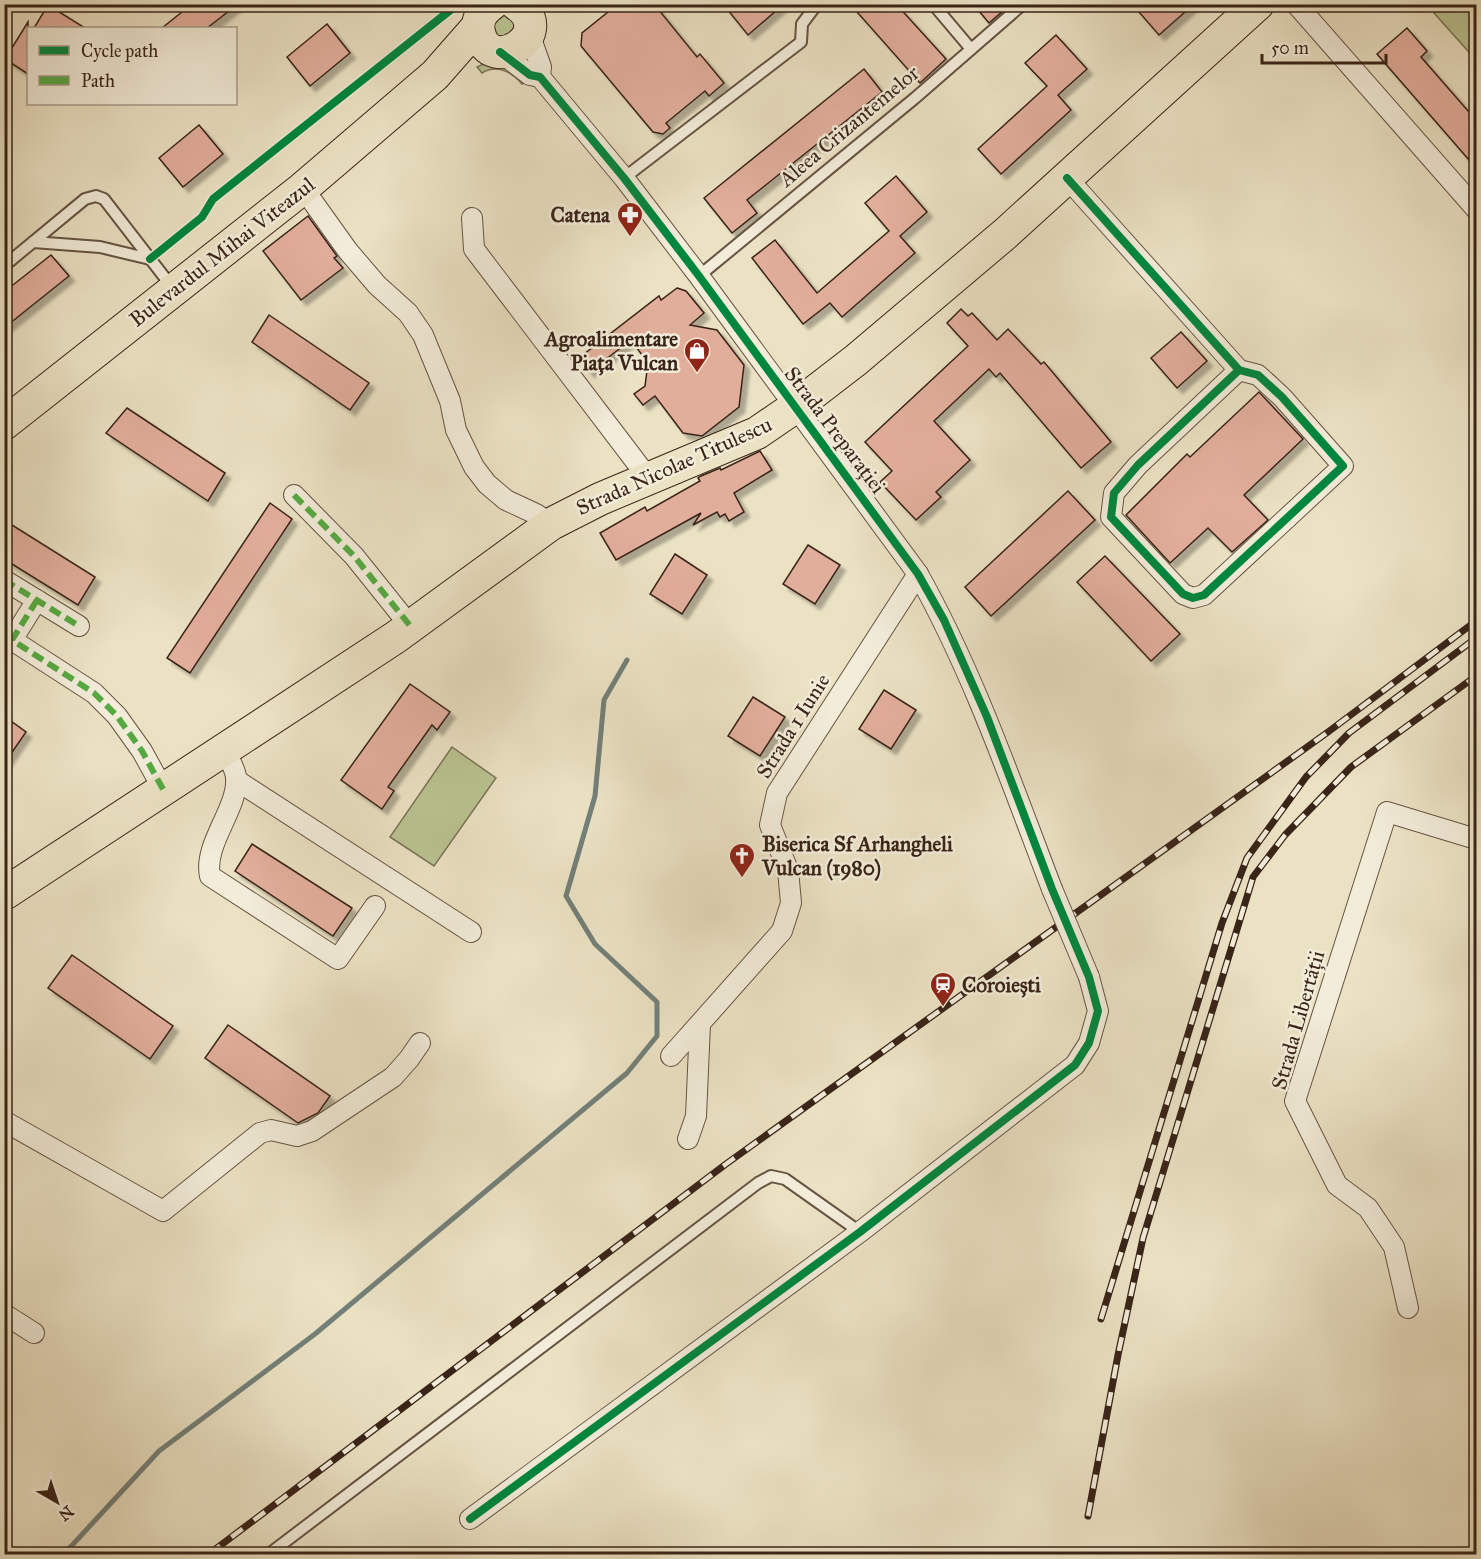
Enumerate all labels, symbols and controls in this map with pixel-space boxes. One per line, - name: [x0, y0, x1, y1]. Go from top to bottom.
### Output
- legend: [27, 27, 237, 105]
- scale bar: [1262, 27, 1386, 65]
- text: 50 m: [1271, 37, 1309, 59]
- text: Cycle path: [81, 40, 158, 62]
- street label: Aleea Crizantemelor: [773, 60, 925, 193]
- text: Path: [81, 70, 115, 92]
- street label: Bulevardul Mihai Viteazul: [124, 171, 320, 332]
- pharmacy icon: Catena: [615, 200, 645, 238]
- place label: Catena: [550, 202, 611, 228]
- place label: Agroalimentare Piața Vulcan: [543, 326, 679, 376]
- shop icon: Agroalimentare Piața Vulcan: [682, 336, 712, 374]
- street label: Strada Preparației: [779, 361, 891, 499]
- street label: Strada Nicolae Titulescu: [572, 411, 776, 521]
- street label: Strada 1 Iunie: [751, 669, 836, 783]
- place label: Biserica Sf Arhangheli Vulcan (1980): [761, 831, 953, 881]
- church icon: Biserica Sf Arhangheli Vulcan (1980): [727, 841, 757, 879]
- street label: Strada Libertății: [1266, 947, 1330, 1093]
- station icon: Coroiești: [928, 970, 958, 1008]
- place label: Coroiești: [962, 972, 1041, 998]
- north arrow: [27, 1472, 87, 1532]
- text: N: [55, 1502, 77, 1525]

